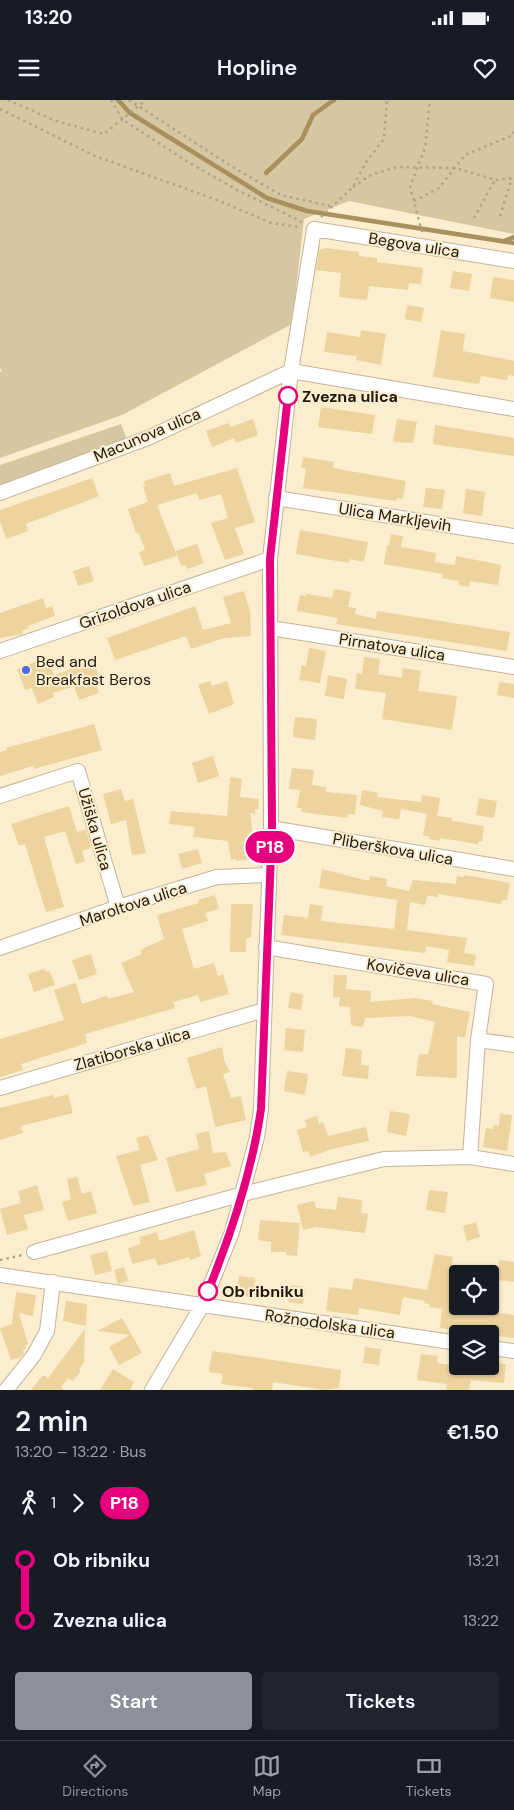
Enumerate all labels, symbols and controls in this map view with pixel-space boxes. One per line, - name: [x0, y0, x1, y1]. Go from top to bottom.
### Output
- text: 13:20: [25, 5, 72, 30]
- text: Hopline: [217, 53, 297, 82]
- icon: menu: [15, 54, 43, 82]
- icon: heart: [471, 54, 499, 82]
- street label: Begova ulica: [367, 227, 461, 263]
- marker: Zvezna ulica: [278, 386, 298, 406]
- place label: Zvezna ulica: [302, 386, 398, 407]
- street label: Macunova ulica: [90, 403, 204, 467]
- street label: Ulica Markljevih: [337, 498, 453, 536]
- street label: Grizoldova ulica: [76, 576, 194, 634]
- street label: Pirnatova ulica: [337, 628, 447, 666]
- place label: Bed and Breakfast Beros: [36, 651, 151, 690]
- marker: Bed and Breakfast Beros: [20, 664, 32, 676]
- street label: Užiška ulica: [73, 785, 117, 873]
- street label: Pliberškova ulica: [331, 828, 455, 870]
- line badge: P18: [241, 831, 299, 863]
- text: P18: [256, 835, 285, 859]
- street label: Maroltova ulica: [77, 877, 189, 931]
- street label: Kovičeva ulica: [365, 954, 471, 990]
- street label: Zlatiborska ulica: [72, 1022, 192, 1076]
- map controls: [449, 1265, 499, 1375]
- button: locate: [449, 1265, 499, 1315]
- marker: Ob ribniku: [198, 1281, 218, 1301]
- place label: Ob ribniku: [222, 1281, 304, 1302]
- street label: Rožnodolska ulica: [264, 1304, 396, 1344]
- button: layers: [449, 1325, 499, 1375]
- text: 2 min: [15, 1403, 88, 1440]
- text: €1.50: [447, 1420, 499, 1445]
- text: 13:20 – 13:22 · Bus: [15, 1441, 147, 1462]
- icon: walk: [15, 1489, 43, 1517]
- icon: forward: [64, 1489, 92, 1517]
- text: P18: [110, 1491, 139, 1515]
- text: 1: [51, 1492, 56, 1513]
- text: Ob ribniku: [53, 1548, 150, 1573]
- text: 13:21: [467, 1550, 499, 1571]
- text: Zvezna ulica: [53, 1608, 167, 1633]
- text: 13:22: [463, 1610, 499, 1631]
- button: Start: [15, 1672, 252, 1730]
- button: Tickets: [262, 1672, 499, 1730]
- tab: Directions: [62, 1752, 128, 1800]
- tab: Map: [253, 1752, 281, 1800]
- tab: Tickets: [406, 1752, 452, 1800]

